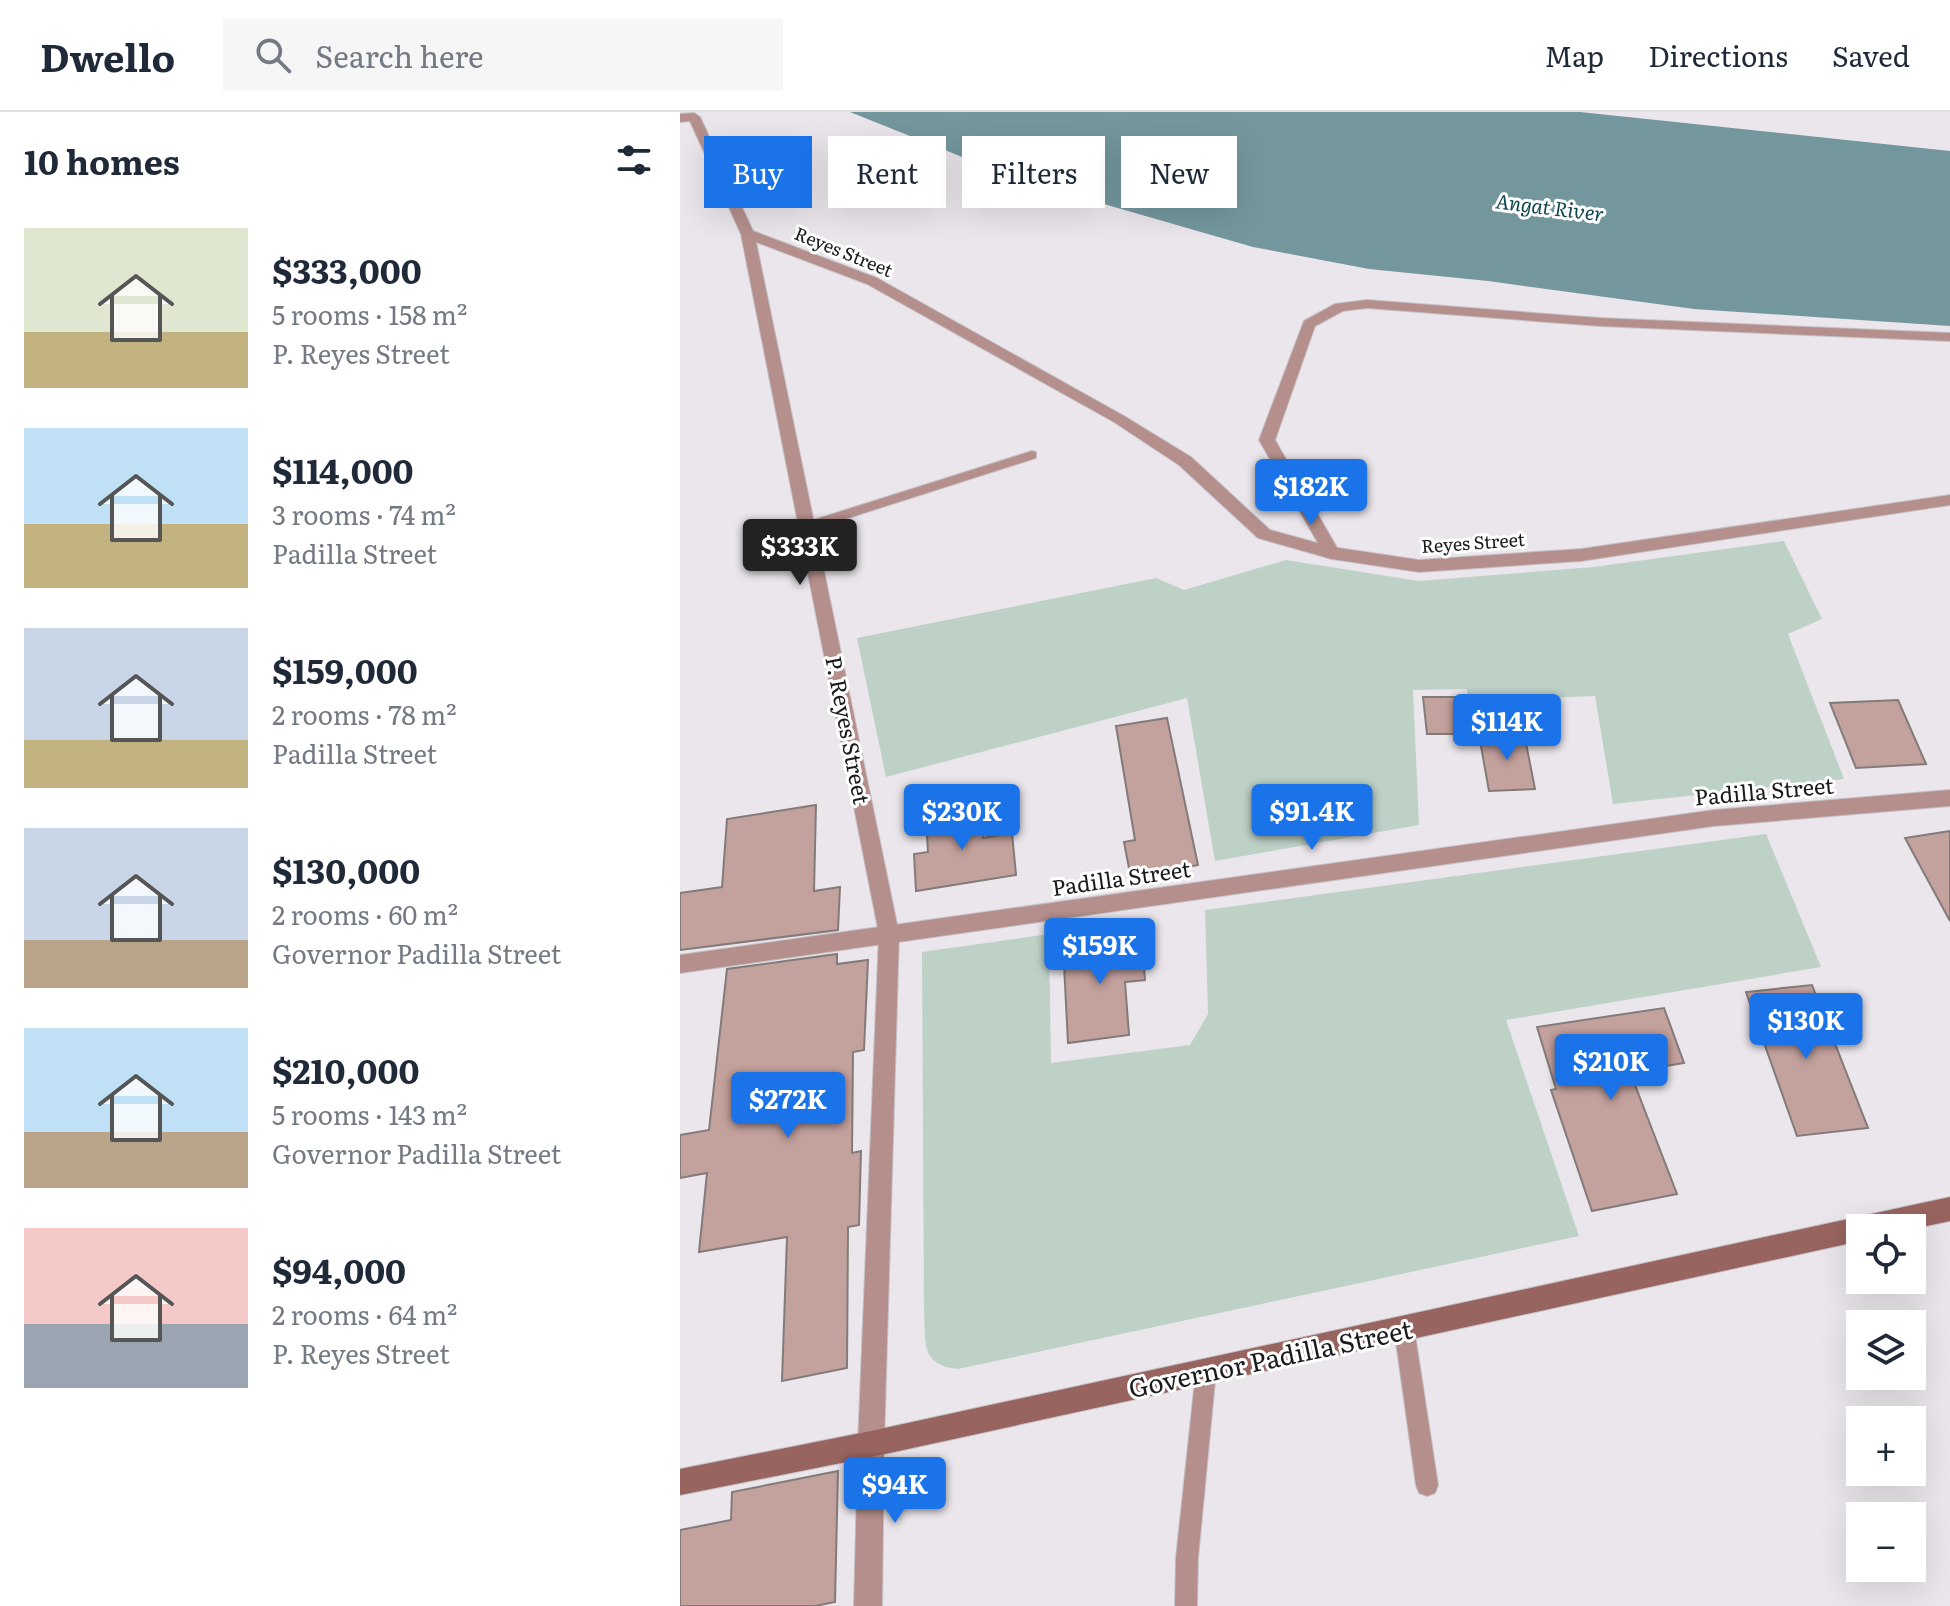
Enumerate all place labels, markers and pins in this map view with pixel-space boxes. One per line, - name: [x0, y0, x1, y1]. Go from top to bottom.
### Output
- pin: $182K: [1255, 459, 1367, 527]
- pin: $333K: [744, 519, 856, 587]
- pin: $114K: [1451, 694, 1563, 762]
- pin: $230K: [906, 784, 1018, 852]
- pin: $91.4K: [1247, 784, 1377, 852]
- pin: $159K: [1044, 918, 1156, 986]
- pin: $130K: [1750, 993, 1862, 1061]
- pin: $210K: [1555, 1034, 1667, 1102]
- pin: $272K: [732, 1072, 844, 1140]
- pin: $94K: [848, 1457, 942, 1525]

